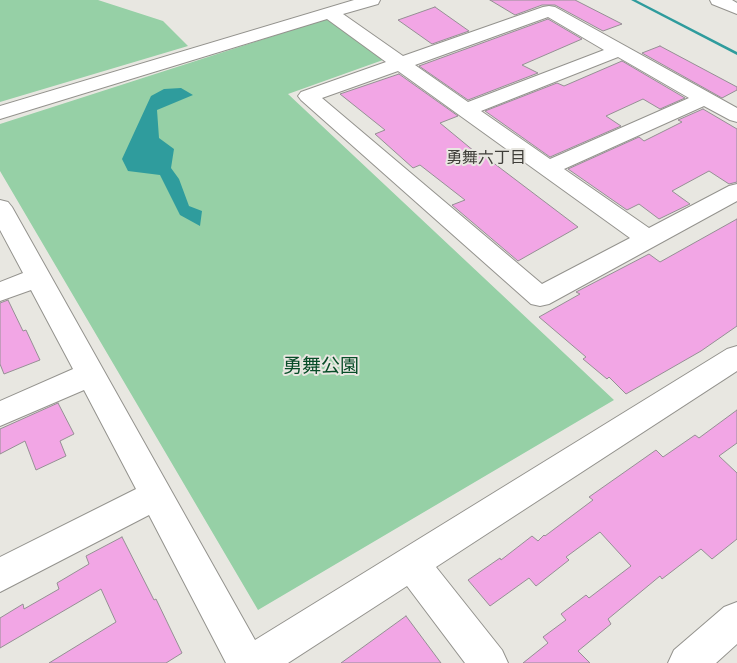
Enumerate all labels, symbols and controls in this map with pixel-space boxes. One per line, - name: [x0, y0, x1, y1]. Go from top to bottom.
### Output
- district label: 勇舞六丁目: [446, 149, 526, 169]
- park label: 勇舞公園: [283, 356, 359, 378]

